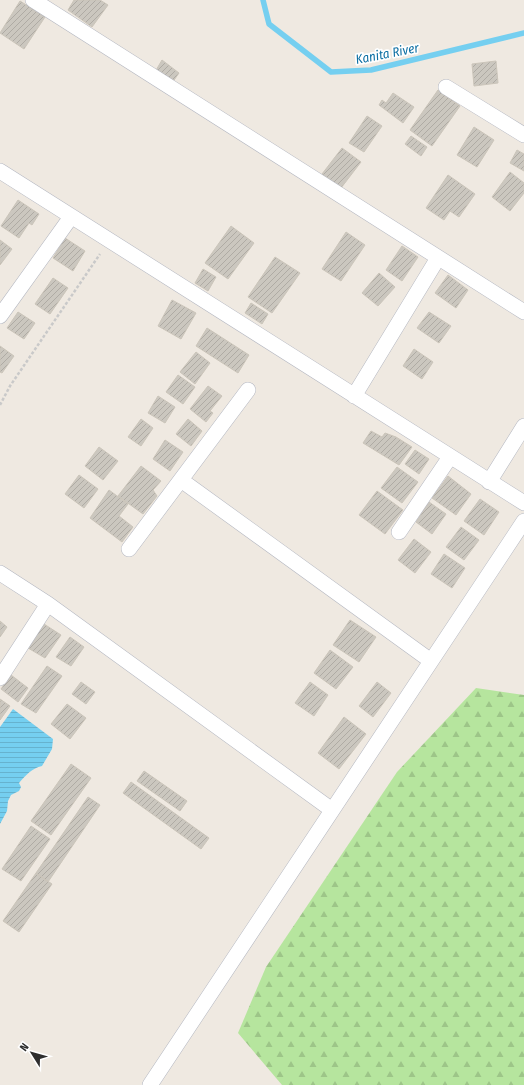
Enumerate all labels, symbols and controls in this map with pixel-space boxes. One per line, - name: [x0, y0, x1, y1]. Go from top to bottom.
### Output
- water label: Kanita River: [354, 40, 420, 67]
- north arrow: [12, 1033, 52, 1073]
- text: N: [17, 1041, 32, 1054]

